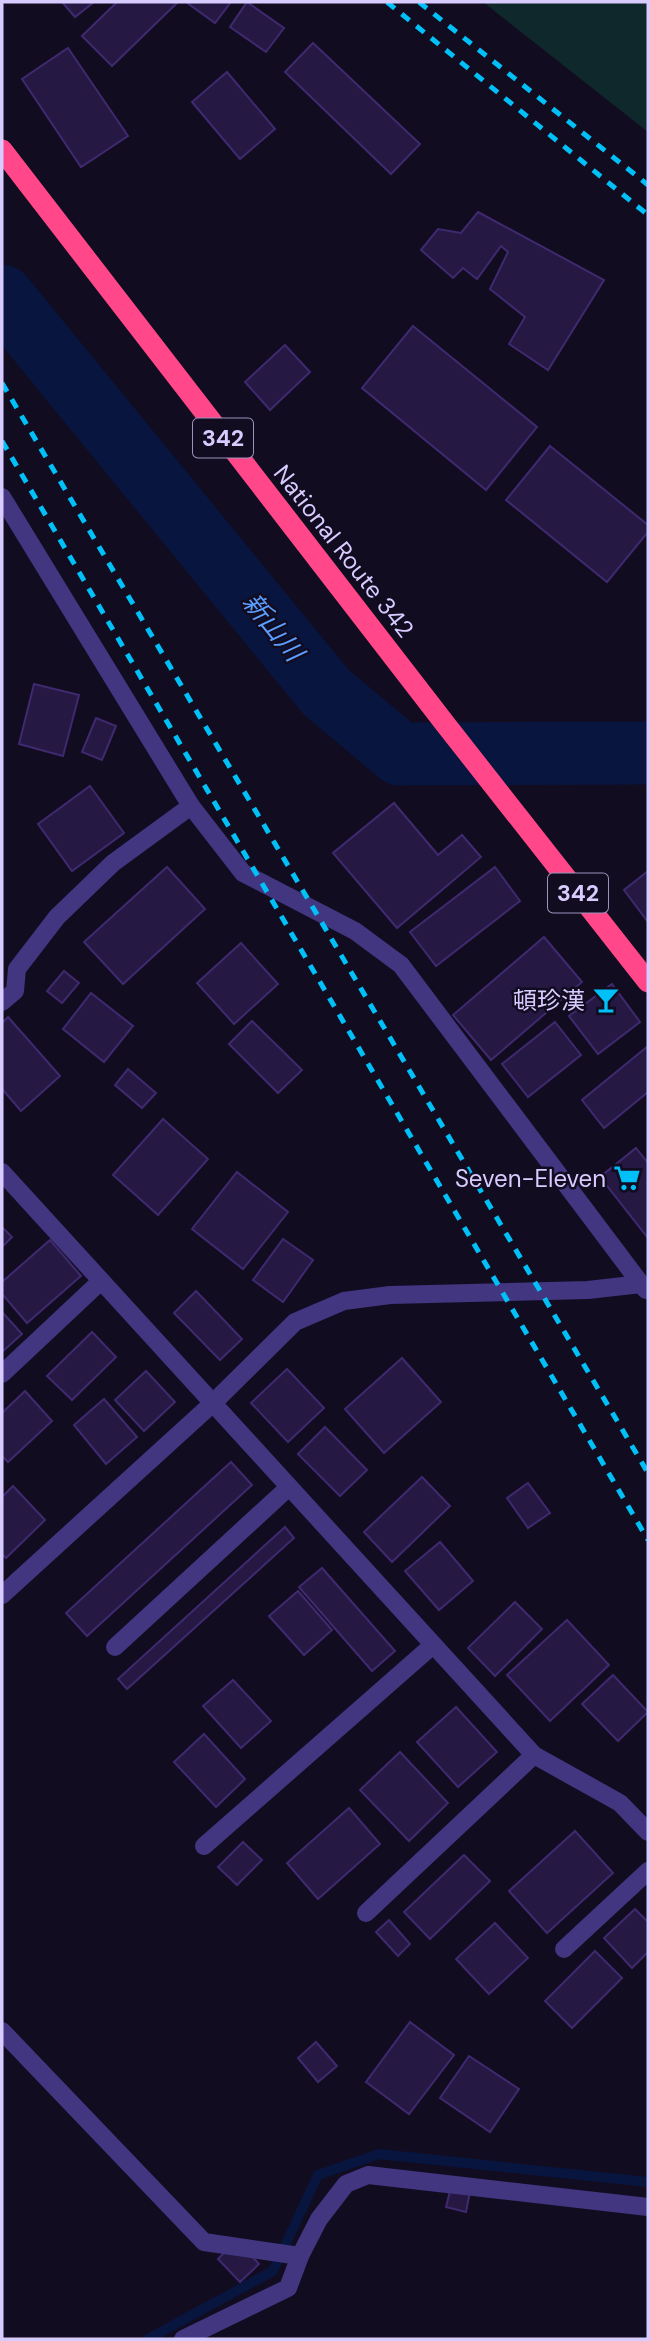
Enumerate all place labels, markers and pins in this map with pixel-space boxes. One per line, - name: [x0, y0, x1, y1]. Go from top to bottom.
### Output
- place label: 頓珍漢: [513, 985, 585, 1016]
- bar icon: 頓珍漢: [591, 985, 621, 1015]
- place label: Seven-Eleven: [455, 1163, 606, 1194]
- supermarket icon: Seven-Eleven: [612, 1163, 642, 1193]

